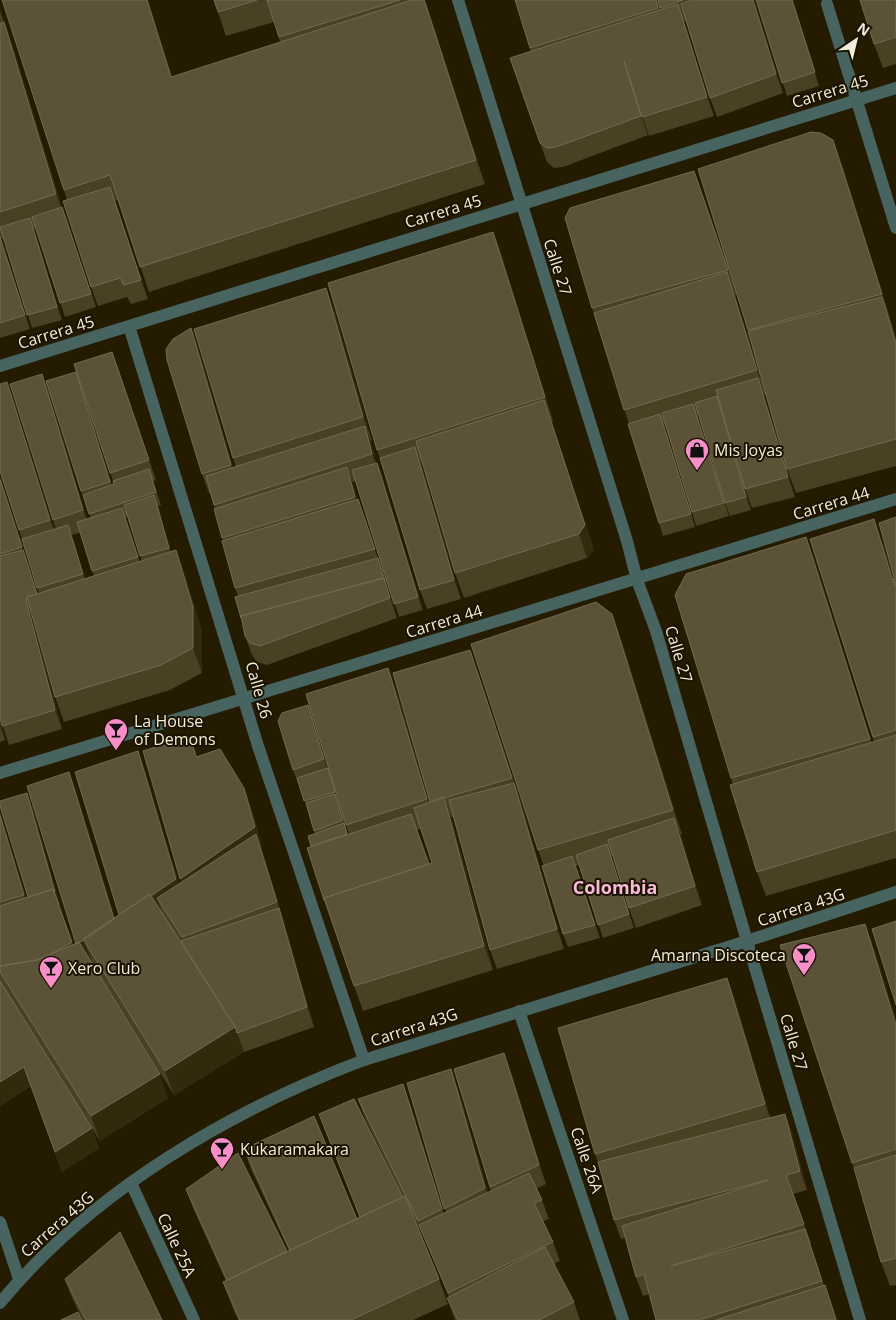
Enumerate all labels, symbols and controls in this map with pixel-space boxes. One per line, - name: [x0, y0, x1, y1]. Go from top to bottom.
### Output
- north arrow: [831, 15, 881, 65]
- text: N: [854, 18, 874, 40]
- street label: Carrera 45: [789, 69, 871, 113]
- street label: Carrera 45: [402, 189, 484, 233]
- street label: Calle 27: [539, 236, 577, 298]
- street label: Carrera 45: [15, 310, 97, 354]
- shop icon: Mis Joyas: [684, 437, 710, 471]
- place label: Mis Joyas: [714, 439, 783, 461]
- street label: Carrera 44: [790, 481, 872, 525]
- street label: Carrera 44: [403, 599, 485, 643]
- street label: Calle 27: [660, 623, 698, 685]
- street label: Calle 26: [240, 659, 278, 721]
- place label: La House of Demons: [134, 710, 216, 750]
- bar icon: La House of Demons: [103, 717, 129, 751]
- district label: Colombia: [573, 875, 657, 899]
- street label: Carrera 43G: [755, 883, 847, 931]
- bar icon: Amarna Discoteca: [791, 942, 817, 976]
- place label: Amarna Discoteca: [651, 944, 786, 966]
- bar icon: Xero Club: [38, 955, 64, 989]
- place label: Xero Club: [68, 957, 140, 979]
- street label: Carrera 43G: [368, 1003, 460, 1051]
- street label: Calle 27: [775, 1011, 813, 1073]
- street label: Calle 26A: [565, 1124, 609, 1197]
- bar icon: Kukaramakara: [209, 1136, 235, 1170]
- place label: Kukaramakara: [240, 1138, 349, 1160]
- street label: Carrera 43G: [16, 1186, 98, 1262]
- street label: Calle 25A: [153, 1209, 202, 1282]

